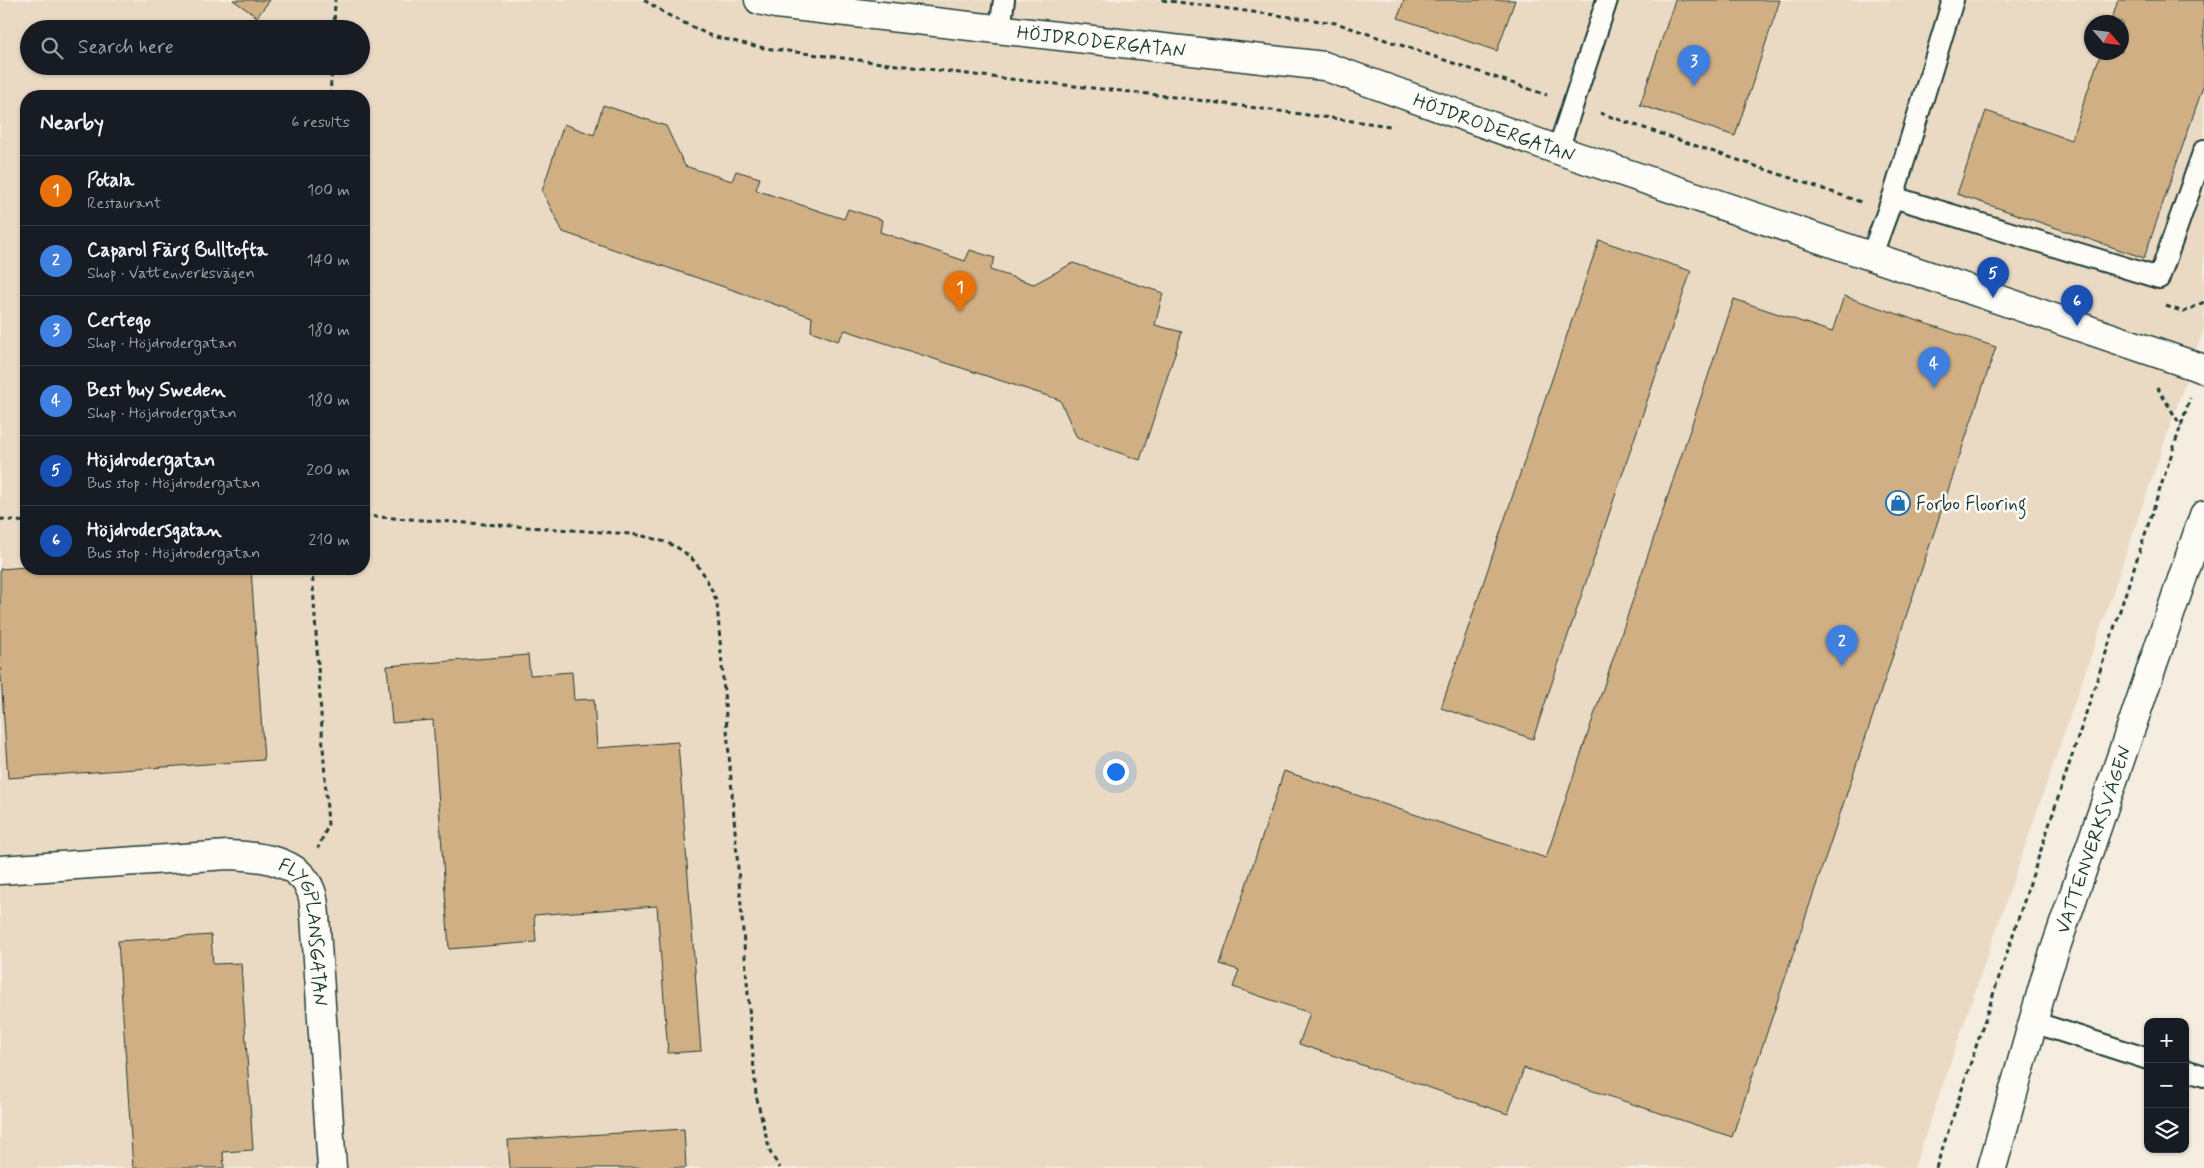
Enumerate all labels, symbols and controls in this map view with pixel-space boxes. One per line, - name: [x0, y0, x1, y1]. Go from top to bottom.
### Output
- north arrow: [2084, 15, 2129, 60]
- search box: [20, 20, 370, 75]
- street label: HÖJDRODERGATAN: [1015, 20, 1187, 64]
- icon: search: [38, 34, 66, 62]
- text: Search here: [78, 35, 174, 60]
- pin: 3: [1678, 45, 1710, 86]
- street label: HÖJDRODERGATAN: [1410, 88, 1578, 169]
- text: Nearby: [40, 109, 104, 137]
- text: 6 results: [291, 112, 350, 133]
- text: Potala: [87, 168, 134, 193]
- text: 1: [52, 180, 60, 201]
- text: 100 m: [307, 180, 350, 201]
- text: Restaurant: [87, 193, 161, 214]
- text: Caparol Färg Bulltofta: [87, 238, 268, 263]
- text: 2: [52, 250, 60, 271]
- text: 140 m: [306, 250, 350, 271]
- pin: 5: [1977, 257, 2009, 298]
- text: Shop · Vattenverksvägen: [87, 263, 255, 284]
- pin: 1: [944, 271, 976, 312]
- pin: 6: [2061, 285, 2093, 326]
- text: Certego: [87, 308, 151, 333]
- text: 3: [52, 320, 60, 341]
- text: 180 m: [307, 320, 350, 341]
- text: Shop · Höjdrodergatan: [87, 333, 237, 354]
- pin: 4: [1918, 347, 1950, 388]
- text: Best buy Sweden: [87, 378, 226, 403]
- text: 4: [51, 390, 61, 411]
- text: 180 m: [307, 390, 350, 411]
- text: Shop · Höjdrodergatan: [87, 403, 237, 424]
- text: Höjdrodergatan: [87, 448, 215, 473]
- text: 5: [51, 460, 61, 481]
- text: 200 m: [306, 460, 350, 481]
- text: Bus stop · Höjdrodergatan: [87, 473, 260, 494]
- shop icon: Forbo Flooring: [1885, 490, 1911, 516]
- place label: Forbo Flooring: [1916, 492, 2027, 520]
- text: Höjdrodersgatan: [87, 518, 222, 543]
- text: 6: [52, 530, 60, 551]
- text: 210 m: [309, 530, 350, 551]
- text: Bus stop · Höjdrodergatan: [87, 543, 260, 564]
- pin: 2: [1826, 625, 1858, 666]
- street label: VATTENVERKSVÄGEN: [2051, 742, 2138, 937]
- your location: [1103, 759, 1129, 785]
- street label: FLYGPLANSGATAN: [275, 853, 332, 1007]
- map controls: [2144, 1018, 2189, 1153]
- button: +: [2144, 1018, 2189, 1063]
- button: −: [2144, 1063, 2189, 1108]
- button: layers: [2144, 1108, 2189, 1153]

